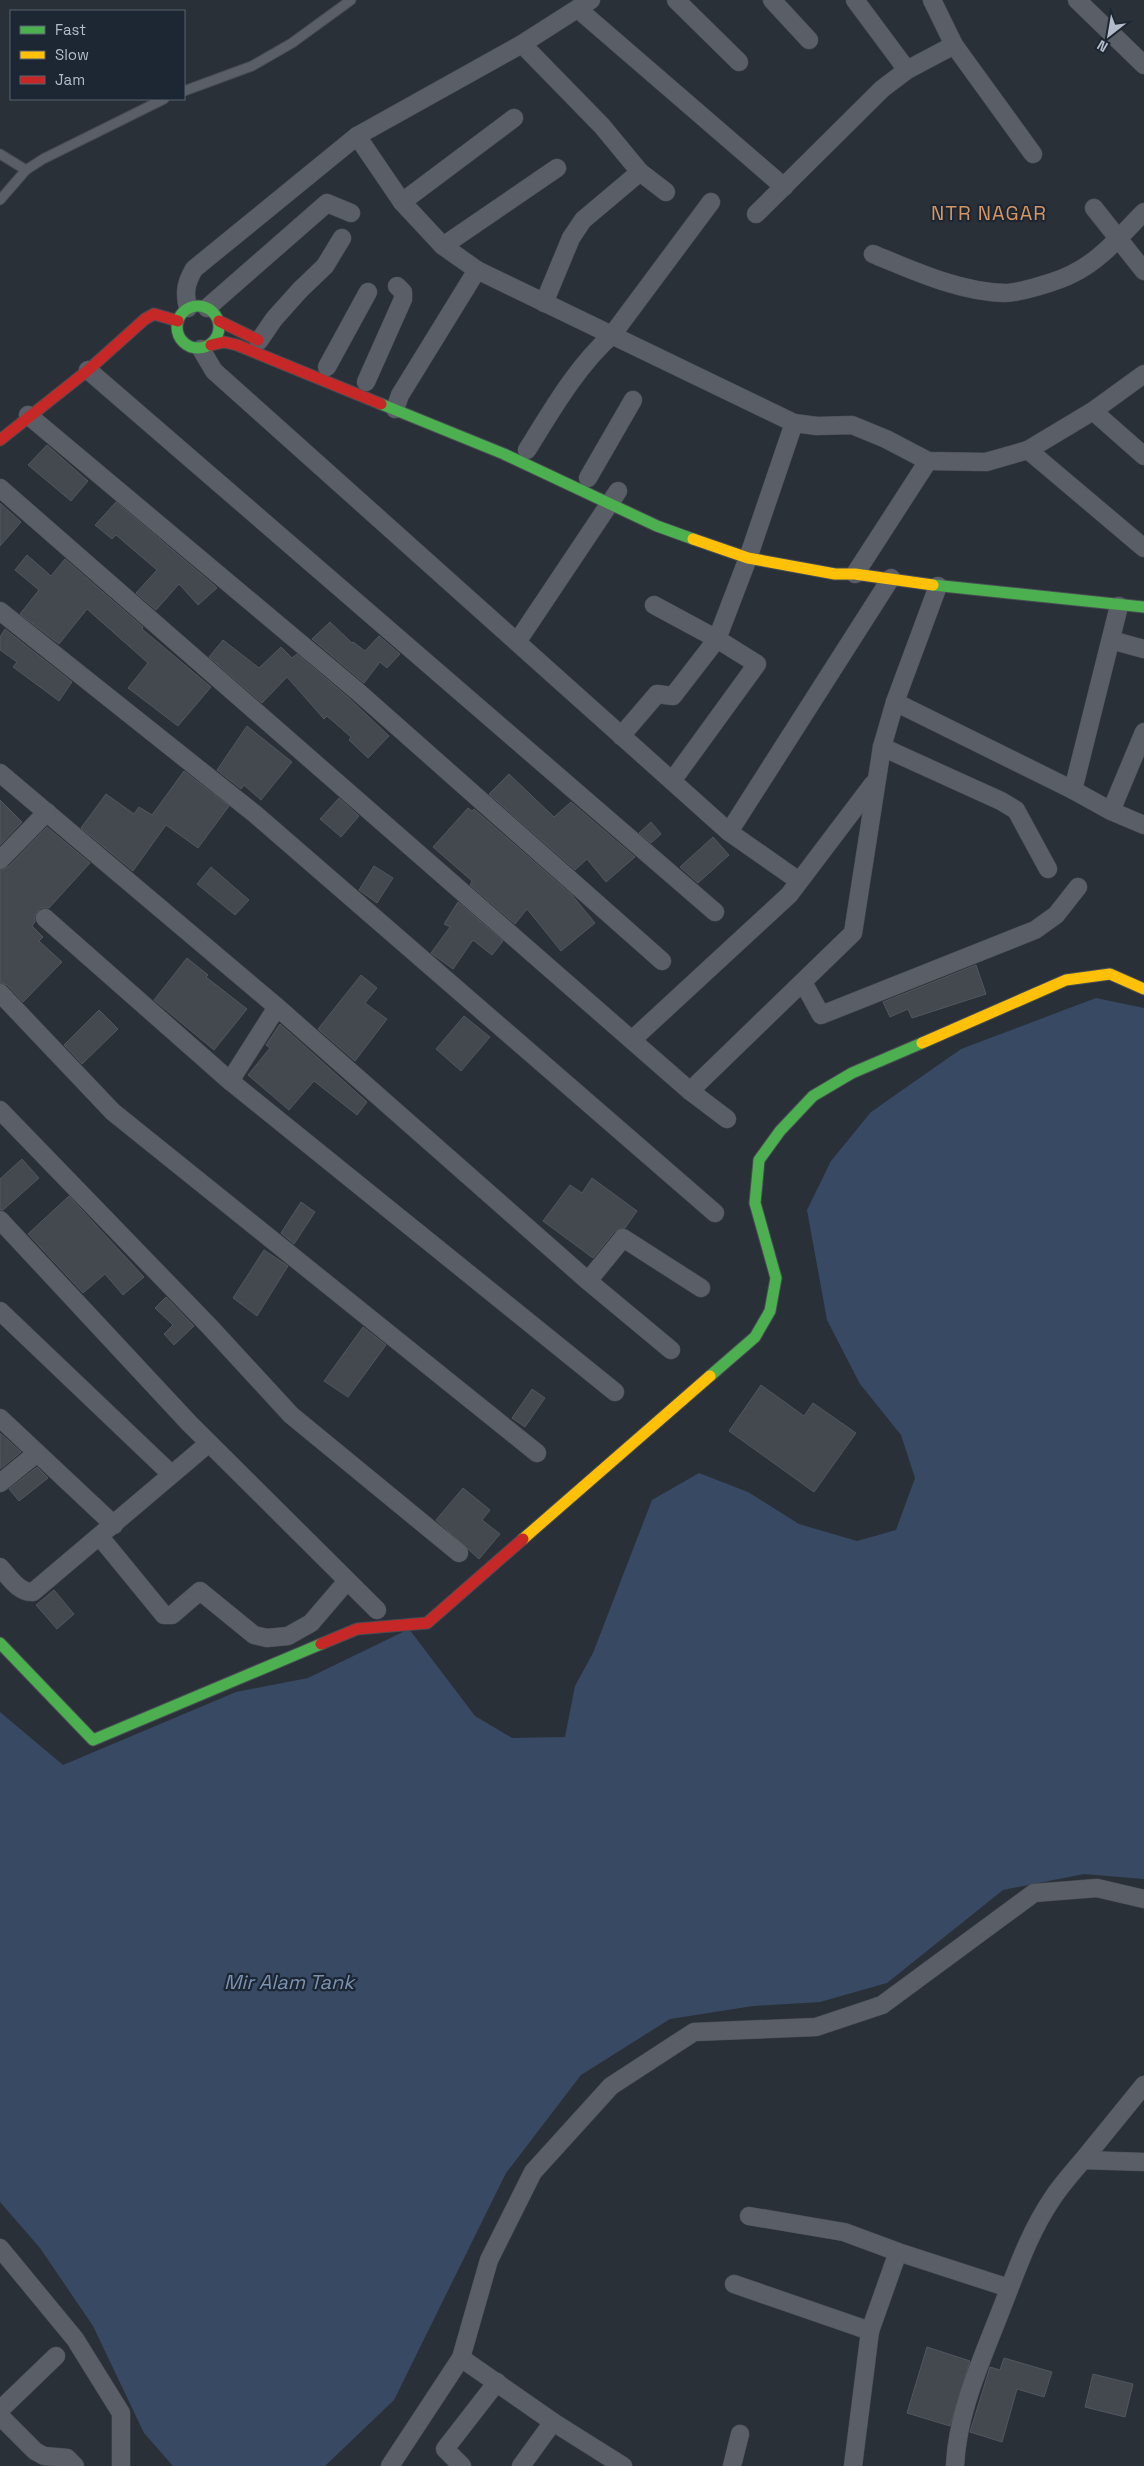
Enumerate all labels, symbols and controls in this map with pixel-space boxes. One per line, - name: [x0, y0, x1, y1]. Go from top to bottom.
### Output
- legend: [10, 10, 185, 100]
- north arrow: [1084, 10, 1134, 60]
- text: Fast: [55, 20, 86, 39]
- text: N: [1094, 36, 1111, 56]
- text: Slow: [55, 45, 89, 64]
- text: Jam: [55, 70, 85, 89]
- district label: NTR NAGAR: [931, 200, 1047, 226]
- water label: Mir Alam Tank: [224, 1969, 356, 1995]

